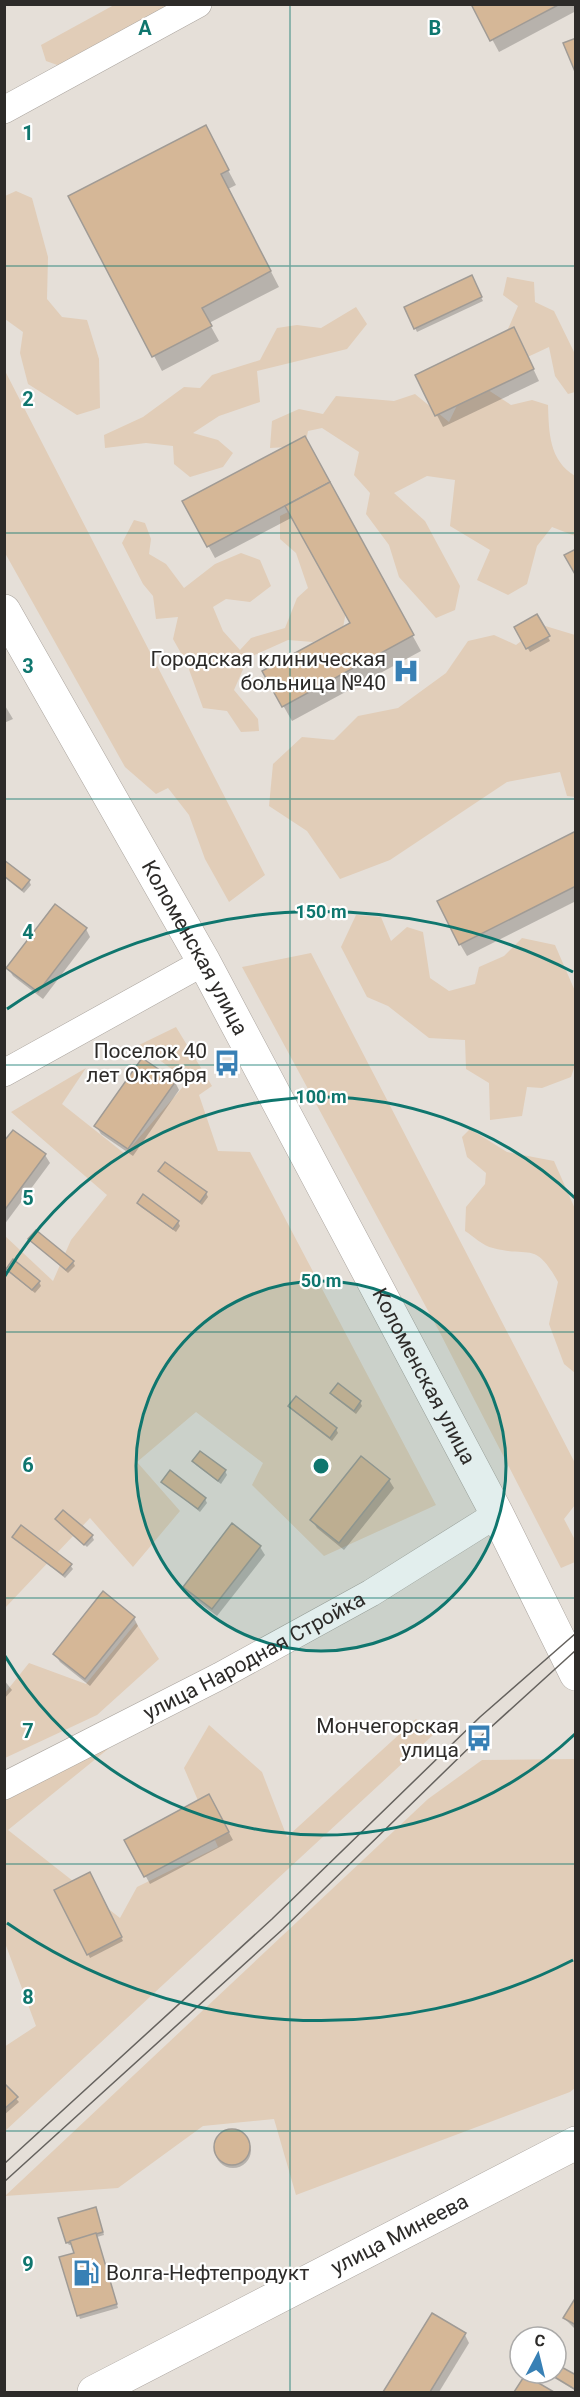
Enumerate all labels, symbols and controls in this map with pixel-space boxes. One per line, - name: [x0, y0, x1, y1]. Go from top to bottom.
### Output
- text: A: [138, 16, 152, 40]
- text: B: [429, 16, 441, 40]
- text: 1: [22, 121, 34, 145]
- text: 2: [22, 387, 34, 411]
- place label: Городская клиническая больница №40: [150, 647, 386, 695]
- text: 3: [22, 654, 34, 678]
- hospital icon: Городская клиническая больница №40: [391, 656, 421, 686]
- street label: Коломенская улица: [137, 856, 253, 1039]
- text: 150 m: [295, 901, 347, 922]
- text: 4: [22, 920, 34, 944]
- place label: Поселок 40 лет Октября: [86, 1039, 207, 1087]
- bus stop icon: Поселок 40 лет Октября: [212, 1048, 242, 1078]
- text: 100 m: [295, 1086, 347, 1107]
- text: 5: [22, 1186, 34, 1210]
- text: 50 m: [301, 1270, 341, 1291]
- street label: Коломенская улица: [367, 1284, 480, 1469]
- text: 6: [22, 1453, 34, 1477]
- centre of rings: [311, 1456, 331, 1476]
- street label: улица Народная Стройка: [139, 1587, 369, 1725]
- place label: Мончегорская улица: [316, 1714, 459, 1762]
- text: 7: [22, 1719, 34, 1743]
- bus stop icon: Мончегорская улица: [464, 1723, 494, 1753]
- text: 8: [22, 1985, 34, 2009]
- street label: улица Минеева: [327, 2189, 472, 2279]
- text: 9: [22, 2252, 34, 2276]
- fuel station icon: Волга-Нефтепродукт: [71, 2258, 101, 2288]
- place label: Волга-Нефтепродукт: [106, 2261, 309, 2285]
- north arrow: [508, 2325, 568, 2385]
- text: С: [533, 2331, 546, 2351]

